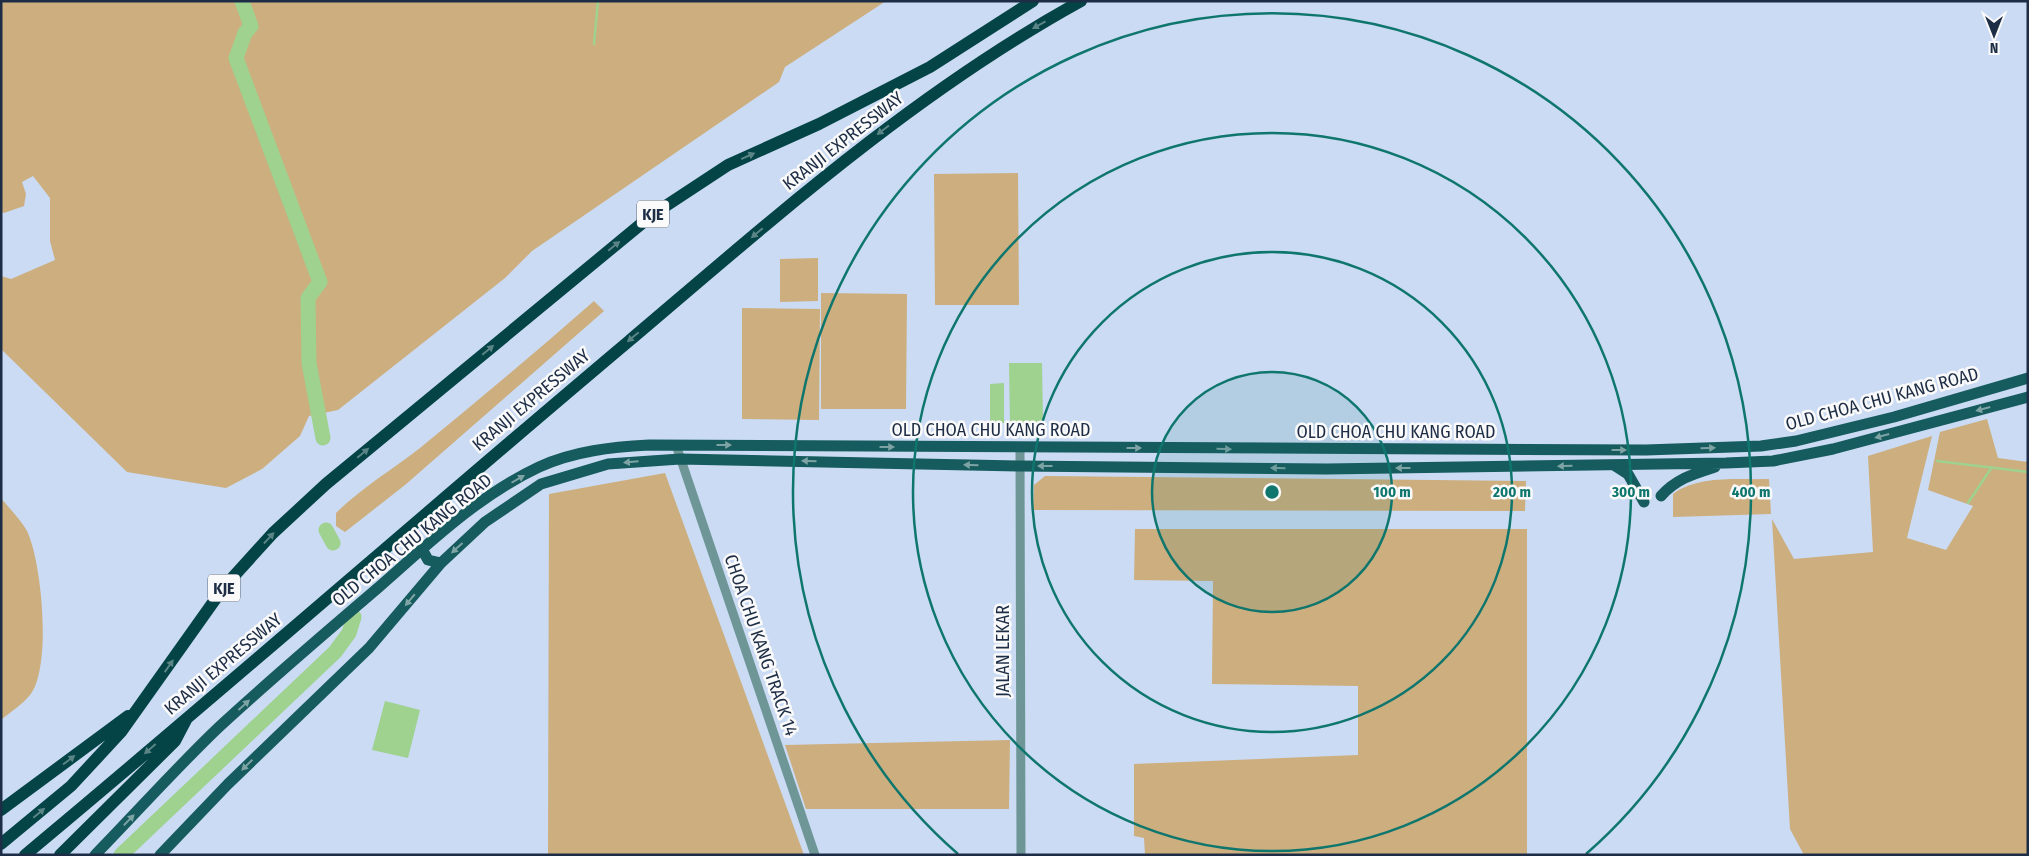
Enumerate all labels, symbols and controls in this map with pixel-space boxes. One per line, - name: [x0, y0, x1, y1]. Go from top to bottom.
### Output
- north arrow: [1969, 10, 2019, 60]
- one-way arrow: [1032, 20, 1045, 29]
- text: N: [1990, 39, 1998, 56]
- street label: KRANJI EXPRESSWAY: [778, 87, 908, 195]
- one-way arrow: [877, 125, 890, 136]
- one-way arrow: [741, 151, 755, 159]
- road number: KJE: [637, 200, 669, 228]
- one-way arrow: [751, 227, 764, 238]
- one-way arrow: [607, 241, 620, 252]
- one-way arrow: [627, 332, 640, 343]
- street label: KRANJI EXPRESSWAY: [468, 344, 594, 456]
- one-way arrow: [482, 344, 495, 355]
- street label: OLD CHOA CHU KANG ROAD: [1783, 363, 1981, 435]
- one-way arrow: [1975, 405, 1990, 413]
- street label: OLD CHOA CHU KANG ROAD: [892, 419, 1090, 441]
- street label: OLD CHOA CHU KANG ROAD: [1297, 421, 1495, 443]
- one-way arrow: [1875, 432, 1890, 440]
- one-way arrow: [717, 441, 733, 449]
- one-way arrow: [879, 443, 895, 451]
- one-way arrow: [1700, 443, 1716, 451]
- one-way arrow: [1127, 444, 1143, 452]
- one-way arrow: [1217, 445, 1233, 453]
- one-way arrow: [1611, 446, 1627, 454]
- one-way arrow: [356, 448, 369, 459]
- one-way arrow: [800, 457, 816, 465]
- one-way arrow: [623, 459, 639, 467]
- one-way arrow: [963, 460, 979, 468]
- one-way arrow: [1037, 462, 1053, 470]
- one-way arrow: [1557, 463, 1573, 471]
- one-way arrow: [1270, 464, 1286, 472]
- one-way arrow: [1394, 464, 1410, 472]
- street label: OLD CHOA CHU KANG ROAD: [328, 469, 496, 611]
- one-way arrow: [511, 474, 524, 483]
- centre of rings: [1263, 483, 1281, 501]
- text: 100 m: [1373, 483, 1411, 501]
- text: 200 m: [1492, 483, 1531, 501]
- text: 300 m: [1611, 483, 1650, 501]
- text: 400 m: [1732, 483, 1770, 501]
- one-way arrow: [263, 532, 274, 545]
- one-way arrow: [452, 542, 464, 554]
- street label: CHOA CHU KANG TRACK 14: [720, 551, 802, 739]
- road number: KJE: [208, 574, 240, 602]
- one-way arrow: [404, 593, 415, 606]
- street label: JALAN LEKAR: [992, 605, 1014, 697]
- street label: KRANJI EXPRESSWAY: [160, 608, 286, 720]
- one-way arrow: [163, 660, 174, 673]
- one-way arrow: [238, 699, 250, 711]
- one-way arrow: [145, 743, 157, 755]
- one-way arrow: [62, 755, 76, 765]
- one-way arrow: [241, 759, 253, 771]
- one-way arrow: [32, 808, 45, 819]
- one-way arrow: [123, 814, 135, 826]

